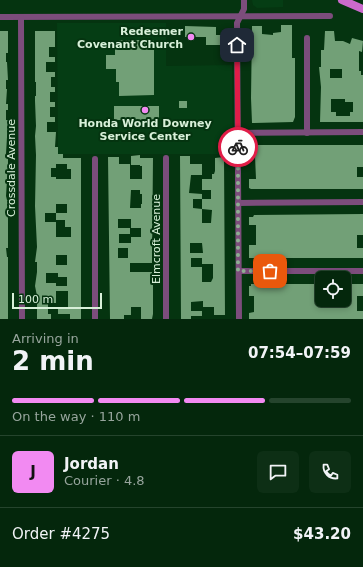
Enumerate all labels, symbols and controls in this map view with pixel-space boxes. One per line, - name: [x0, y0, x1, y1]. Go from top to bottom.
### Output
- place label: Redeemer Covenant Church: [77, 25, 184, 51]
- pin: [220, 28, 254, 62]
- marker: Redeemer Covenant Church: [186, 32, 196, 42]
- icon: home: [226, 34, 248, 56]
- marker: Honda World Downey Service Center: [140, 105, 150, 115]
- place label: Honda World Downey Service Center: [78, 117, 212, 143]
- street label: Crossdale Avenue: [5, 119, 18, 217]
- courier: [218, 127, 258, 167]
- icon: bike: [227, 136, 249, 158]
- street label: Elmcroft Avenue: [150, 194, 163, 284]
- pin: [253, 254, 287, 288]
- icon: bag: [259, 260, 281, 282]
- map controls: [315, 271, 351, 307]
- button: locate: [315, 271, 351, 307]
- scale bar: [12, 291, 102, 310]
- text: 100 m: [18, 293, 53, 306]
- text: Arriving in: [12, 331, 79, 346]
- text: 07:54–07:59: [248, 344, 351, 362]
- text: 2 min: [12, 346, 94, 376]
- text: On the way · 110 m: [12, 409, 140, 424]
- button: chat: [257, 451, 299, 493]
- button: phone: [309, 451, 351, 493]
- text: Jordan: [64, 455, 119, 473]
- text: J: [30, 463, 36, 481]
- text: Courier · 4.8: [64, 473, 145, 488]
- text: Order #4275: [12, 525, 110, 543]
- text: $43.20: [293, 525, 351, 543]

